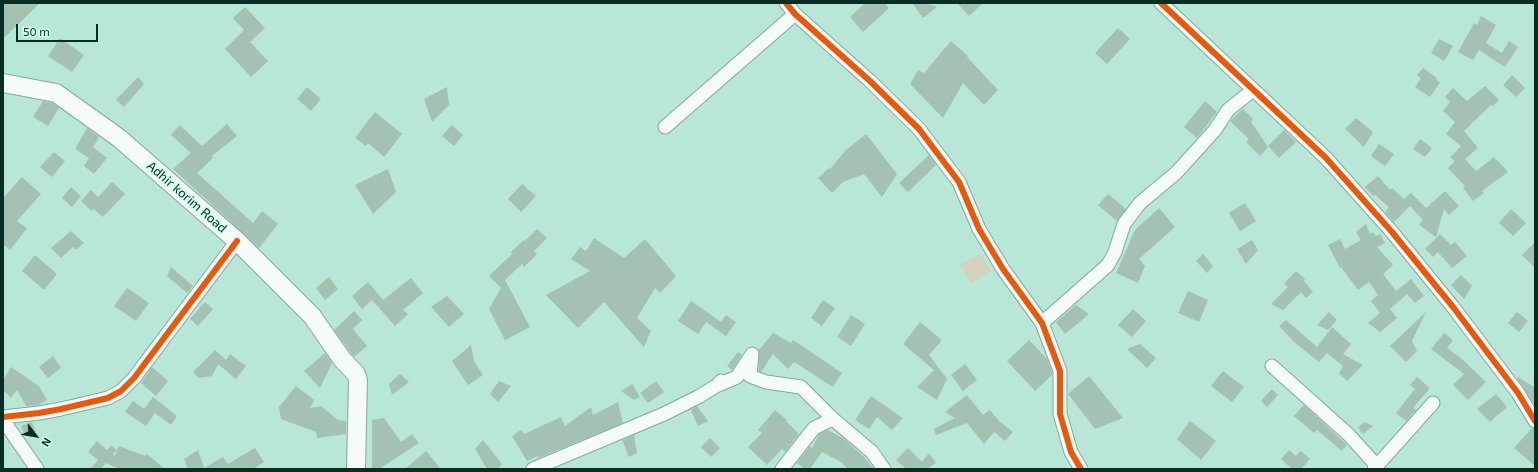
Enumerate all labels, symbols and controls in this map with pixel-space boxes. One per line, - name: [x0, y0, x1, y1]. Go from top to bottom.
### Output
- scale bar: [18, 16, 100, 42]
- text: 50 m: [23, 24, 50, 38]
- street label: Adhir korim Road: [144, 158, 230, 236]
- north arrow: [16, 416, 56, 456]
- text: N: [39, 436, 54, 449]

